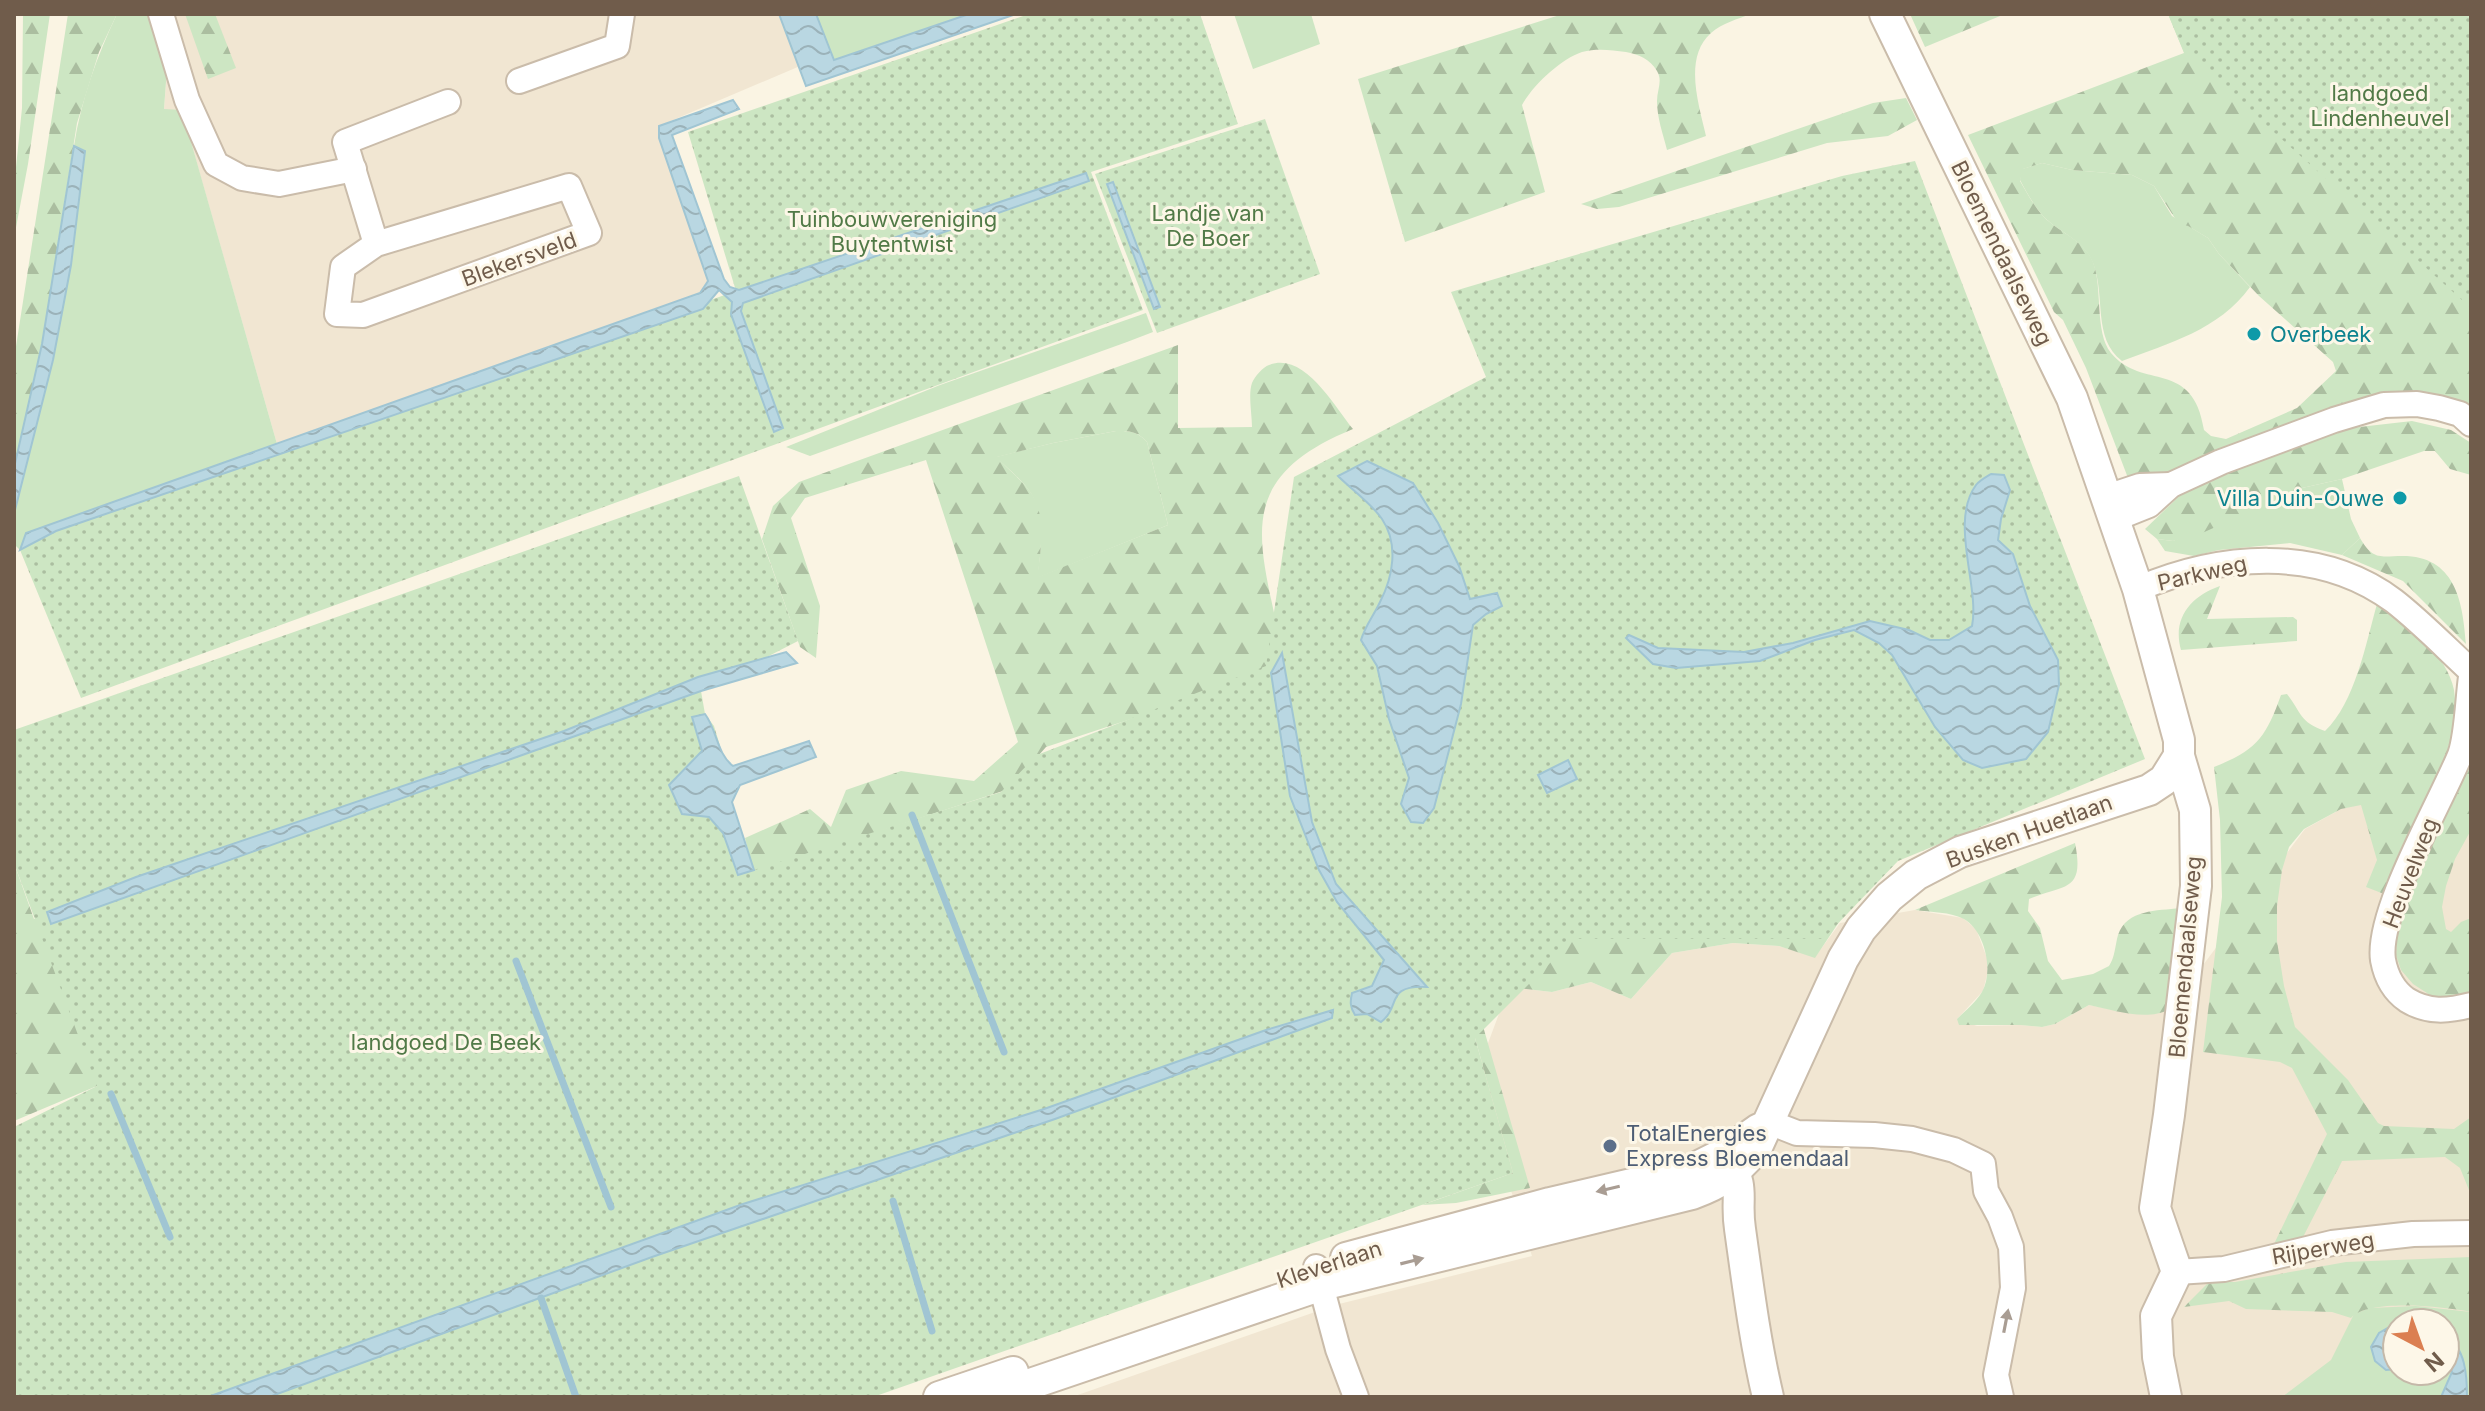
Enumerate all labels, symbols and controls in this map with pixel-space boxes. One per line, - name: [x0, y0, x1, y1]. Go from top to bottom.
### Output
- park label: landgoed Lindenheuvel: [2311, 80, 2450, 131]
- street label: Bloemendaalseweg: [1946, 156, 2058, 350]
- park label: Landje van De Boer: [1151, 200, 1265, 251]
- park label: Tuinbouwvereniging Buytentwist: [787, 206, 997, 257]
- street label: Blekersveld: [458, 226, 580, 292]
- place label: Overbeek: [2270, 321, 2371, 347]
- marker: Overbeek: [2245, 325, 2263, 343]
- place label: Villa Duin-Ouwe: [2217, 485, 2384, 511]
- marker: Villa Duin-Ouwe: [2391, 489, 2409, 507]
- street label: Parkweg: [2155, 550, 2249, 596]
- street label: Busken Huetlaan: [1942, 789, 2116, 873]
- street label: Heuvelweg: [2377, 814, 2443, 932]
- street label: Bloemendaalseweg: [2163, 855, 2207, 1059]
- park label: landgoed De Beek: [351, 1029, 541, 1055]
- place label: TotalEnergies Express Bloemendaal: [1626, 1120, 1849, 1171]
- marker: TotalEnergies Express Bloemendaal: [1601, 1137, 1619, 1155]
- one-way arrow: [1595, 1183, 1620, 1196]
- street label: Rijperweg: [2270, 1226, 2376, 1270]
- street label: Kleverlaan: [1273, 1235, 1385, 1293]
- one-way arrow: [1400, 1254, 1425, 1266]
- north arrow: [2381, 1307, 2461, 1387]
- one-way arrow: [2001, 1308, 2013, 1333]
- text: N: [2419, 1347, 2449, 1377]

